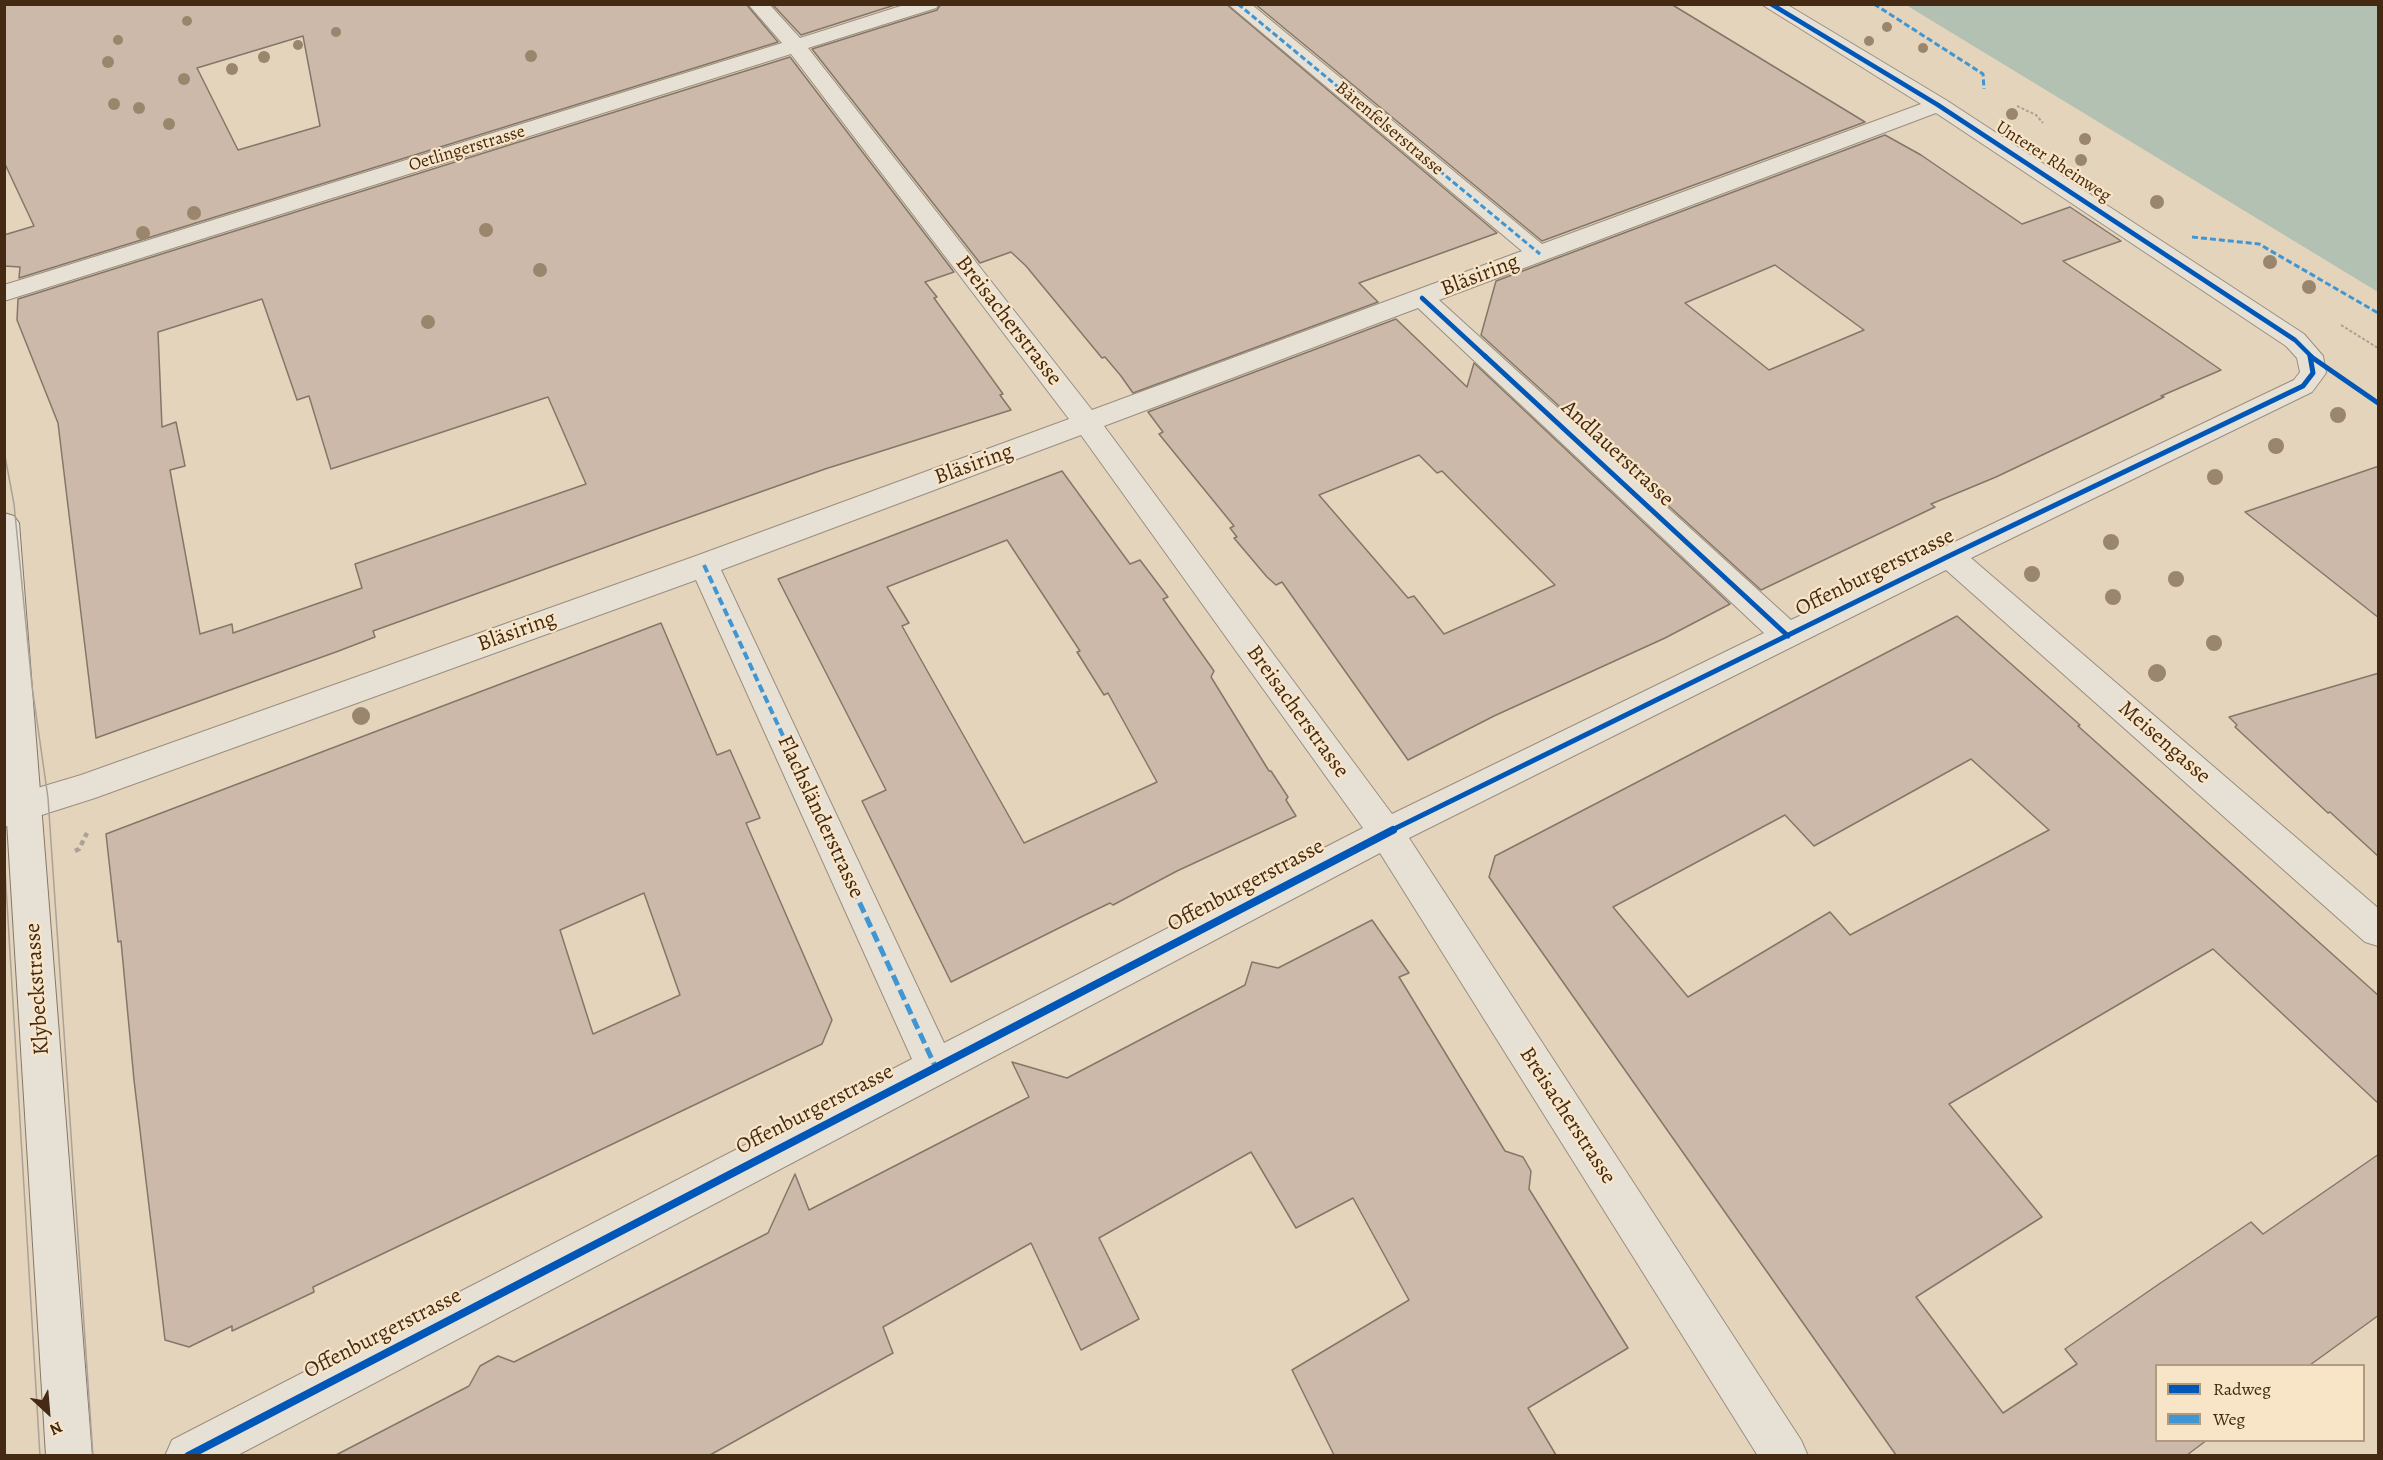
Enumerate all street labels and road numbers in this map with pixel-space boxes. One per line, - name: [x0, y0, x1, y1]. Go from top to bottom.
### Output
- street label: Bärenfelserstrasse: [1330, 77, 1448, 181]
- street label: Unterer Rheinweg: [1991, 117, 2115, 207]
- street label: Oetlingerstrasse: [406, 121, 528, 177]
- street label: Bläsiring: [1437, 249, 1523, 303]
- street label: Breisacherstrasse: [949, 251, 1067, 391]
- street label: Andlauerstrasse: [1555, 395, 1679, 513]
- street label: Bläsiring: [931, 439, 1017, 491]
- street label: Offenburgerstrasse: [1791, 523, 1959, 623]
- street label: Bläsiring: [474, 606, 560, 658]
- street label: Breisacherstrasse: [1240, 640, 1354, 784]
- street label: Meisengasse: [2112, 696, 2216, 790]
- street label: Flachsländerstrasse: [771, 731, 869, 903]
- street label: Offenburgerstrasse: [1163, 834, 1329, 938]
- street label: Klybeckstrasse: [20, 922, 56, 1056]
- street label: Breisacherstrasse: [1513, 1043, 1621, 1189]
- street label: Offenburgerstrasse: [732, 1059, 898, 1161]
- street label: Offenburgerstrasse: [300, 1283, 466, 1385]

